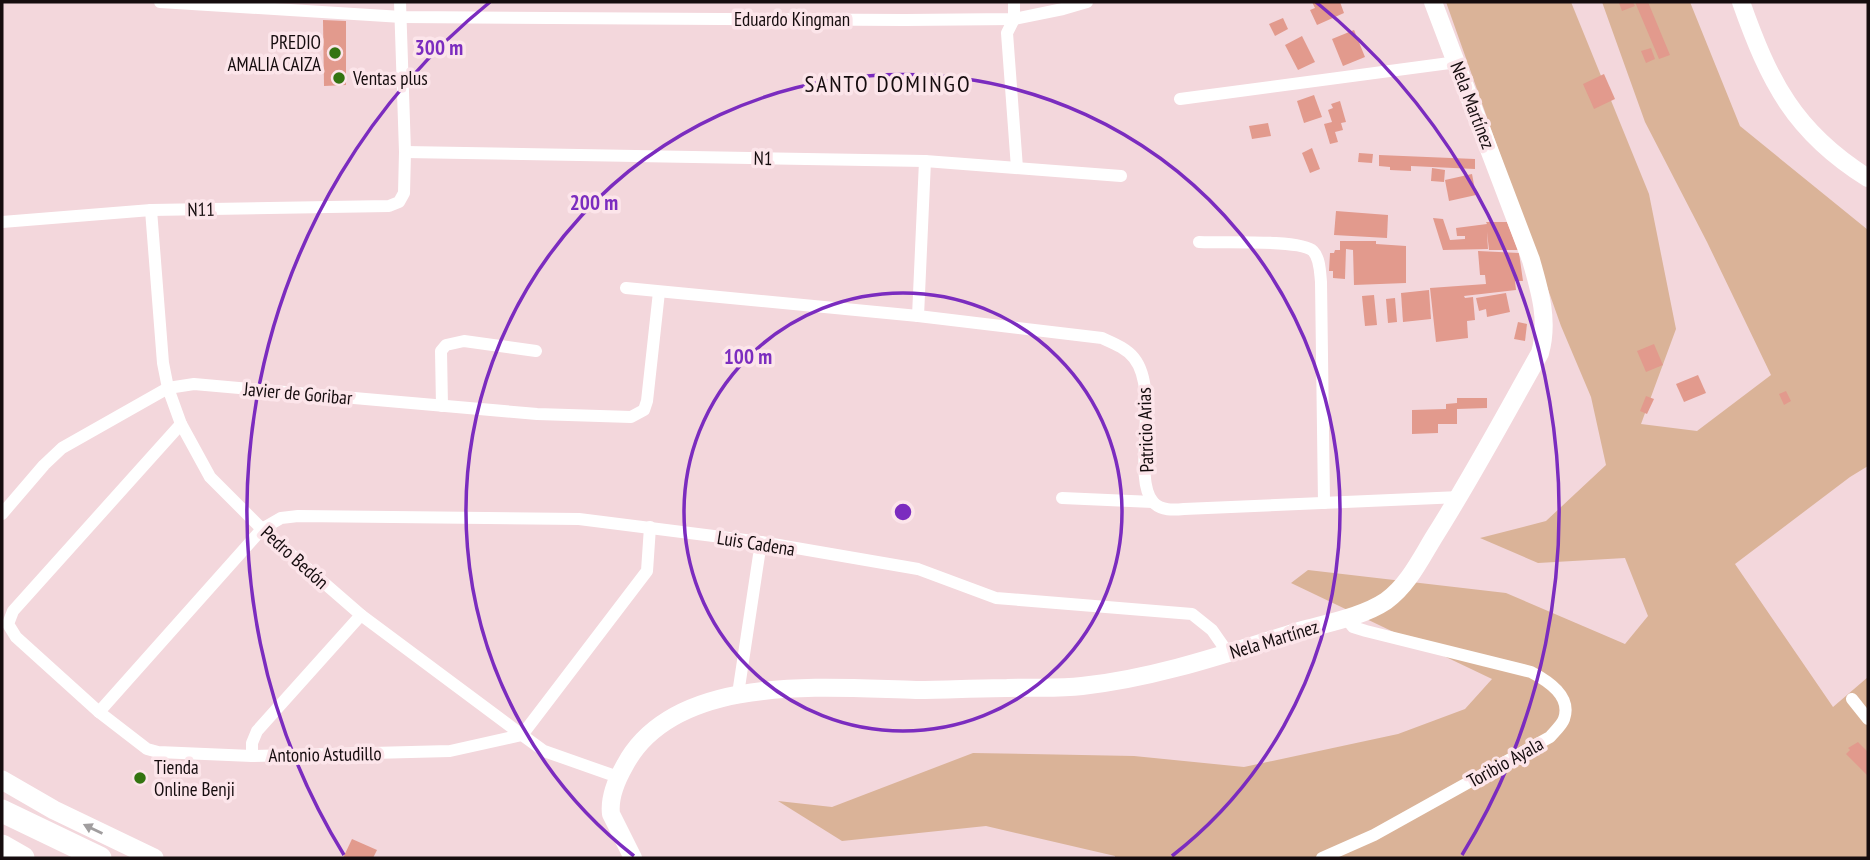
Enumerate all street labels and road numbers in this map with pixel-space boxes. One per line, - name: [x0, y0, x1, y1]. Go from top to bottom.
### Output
- street label: Eduardo Kingman: [734, 7, 850, 31]
- street label: Nela Martínez: [1445, 58, 1501, 152]
- street label: N1: [753, 146, 773, 170]
- street label: N11: [187, 197, 215, 221]
- street label: Javier de Goribar: [242, 376, 354, 410]
- street label: Patricio Arias: [1132, 387, 1158, 473]
- street label: Pedro Bedón: [256, 520, 334, 594]
- street label: Luis Cadena: [715, 525, 797, 561]
- street label: Nela Martínez: [1227, 614, 1322, 664]
- street label: Toribio Ayala: [1463, 731, 1547, 793]
- street label: Antonio Astudillo: [268, 741, 382, 767]

